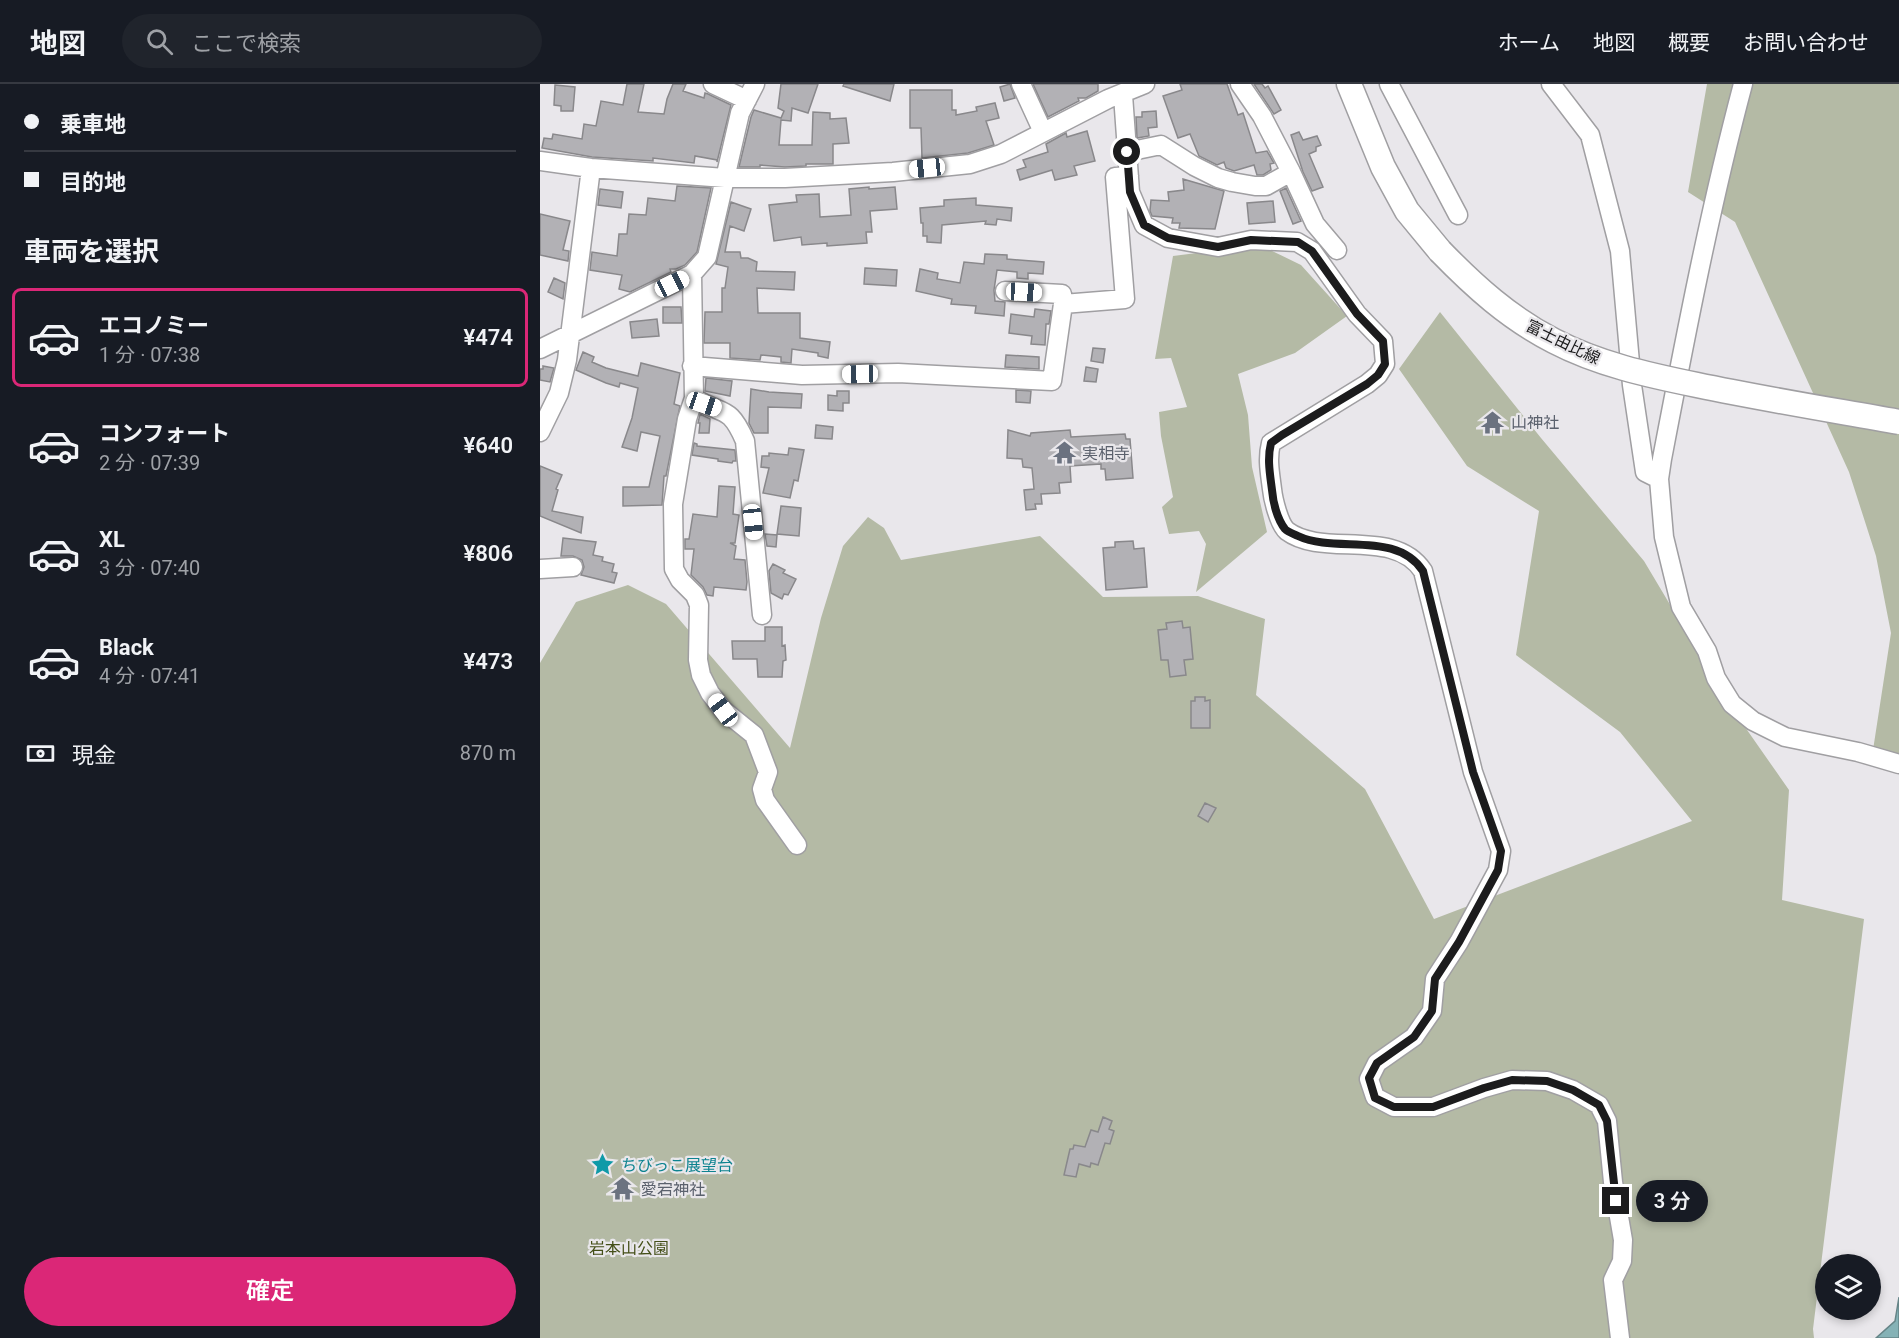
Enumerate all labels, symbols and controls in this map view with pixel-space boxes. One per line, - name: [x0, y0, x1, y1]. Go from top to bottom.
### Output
- search box: [122, 14, 542, 68]
- icon: search: [143, 25, 176, 58]
- text: 地図: [30, 27, 86, 60]
- text: ここで検索: [191, 31, 301, 56]
- text: ホーム: [1498, 31, 1560, 55]
- text: 地図: [1593, 31, 1635, 55]
- text: 概要: [1668, 31, 1710, 55]
- text: お問い合わせ: [1743, 31, 1869, 55]
- text: 乗車地: [60, 112, 126, 137]
- route start: [1113, 138, 1140, 165]
- car: [908, 157, 946, 179]
- text: 目的地: [60, 170, 126, 195]
- text: 車両を選択: [24, 236, 159, 268]
- car: [652, 268, 692, 300]
- car: [1006, 282, 1042, 302]
- icon: car: [27, 311, 81, 365]
- text: エコノミー: [99, 313, 209, 338]
- street label: 富士由比線: [1523, 316, 1603, 368]
- text: ¥474: [464, 325, 513, 350]
- text: 1 分 · 07:38: [99, 343, 200, 367]
- car: [842, 365, 878, 383]
- car: [684, 390, 724, 418]
- temple icon: 山神社: [1480, 409, 1506, 435]
- place label: 山神社: [1511, 413, 1559, 432]
- icon: car: [27, 419, 81, 473]
- text: コンフォート: [99, 421, 230, 446]
- text: ¥640: [464, 433, 513, 458]
- temple icon: 実相寺: [1051, 440, 1077, 466]
- place label: 実相寺: [1082, 444, 1130, 463]
- text: 2 分 · 07:39: [99, 451, 200, 475]
- car: [742, 503, 764, 541]
- icon: car: [27, 527, 81, 581]
- text: XL: [99, 527, 125, 552]
- text: ¥806: [464, 541, 513, 566]
- text: 3 分 · 07:40: [99, 556, 200, 580]
- icon: car: [27, 635, 81, 689]
- text: Black: [99, 635, 154, 660]
- text: ¥473: [464, 649, 513, 674]
- text: 4 分 · 07:41: [99, 664, 200, 688]
- car: [705, 690, 741, 730]
- icon: cash: [24, 737, 57, 770]
- text: 870 m: [460, 741, 516, 765]
- text: 現金: [72, 743, 116, 768]
- place icon: ちびっこ展望台: [590, 1152, 616, 1178]
- place label: ちびっこ展望台: [621, 1156, 733, 1175]
- temple icon: 愛宕神社: [610, 1176, 636, 1202]
- place label: 愛宕神社: [641, 1180, 705, 1199]
- callout: 3 分: [1637, 1180, 1709, 1222]
- route end: [1602, 1187, 1629, 1214]
- text: 3 分: [1654, 1189, 1690, 1213]
- park label: 岩本山公園: [589, 1239, 669, 1258]
- map controls: [1815, 1254, 1881, 1320]
- button: layers: [1815, 1254, 1881, 1320]
- button: 確定: [24, 1257, 516, 1326]

